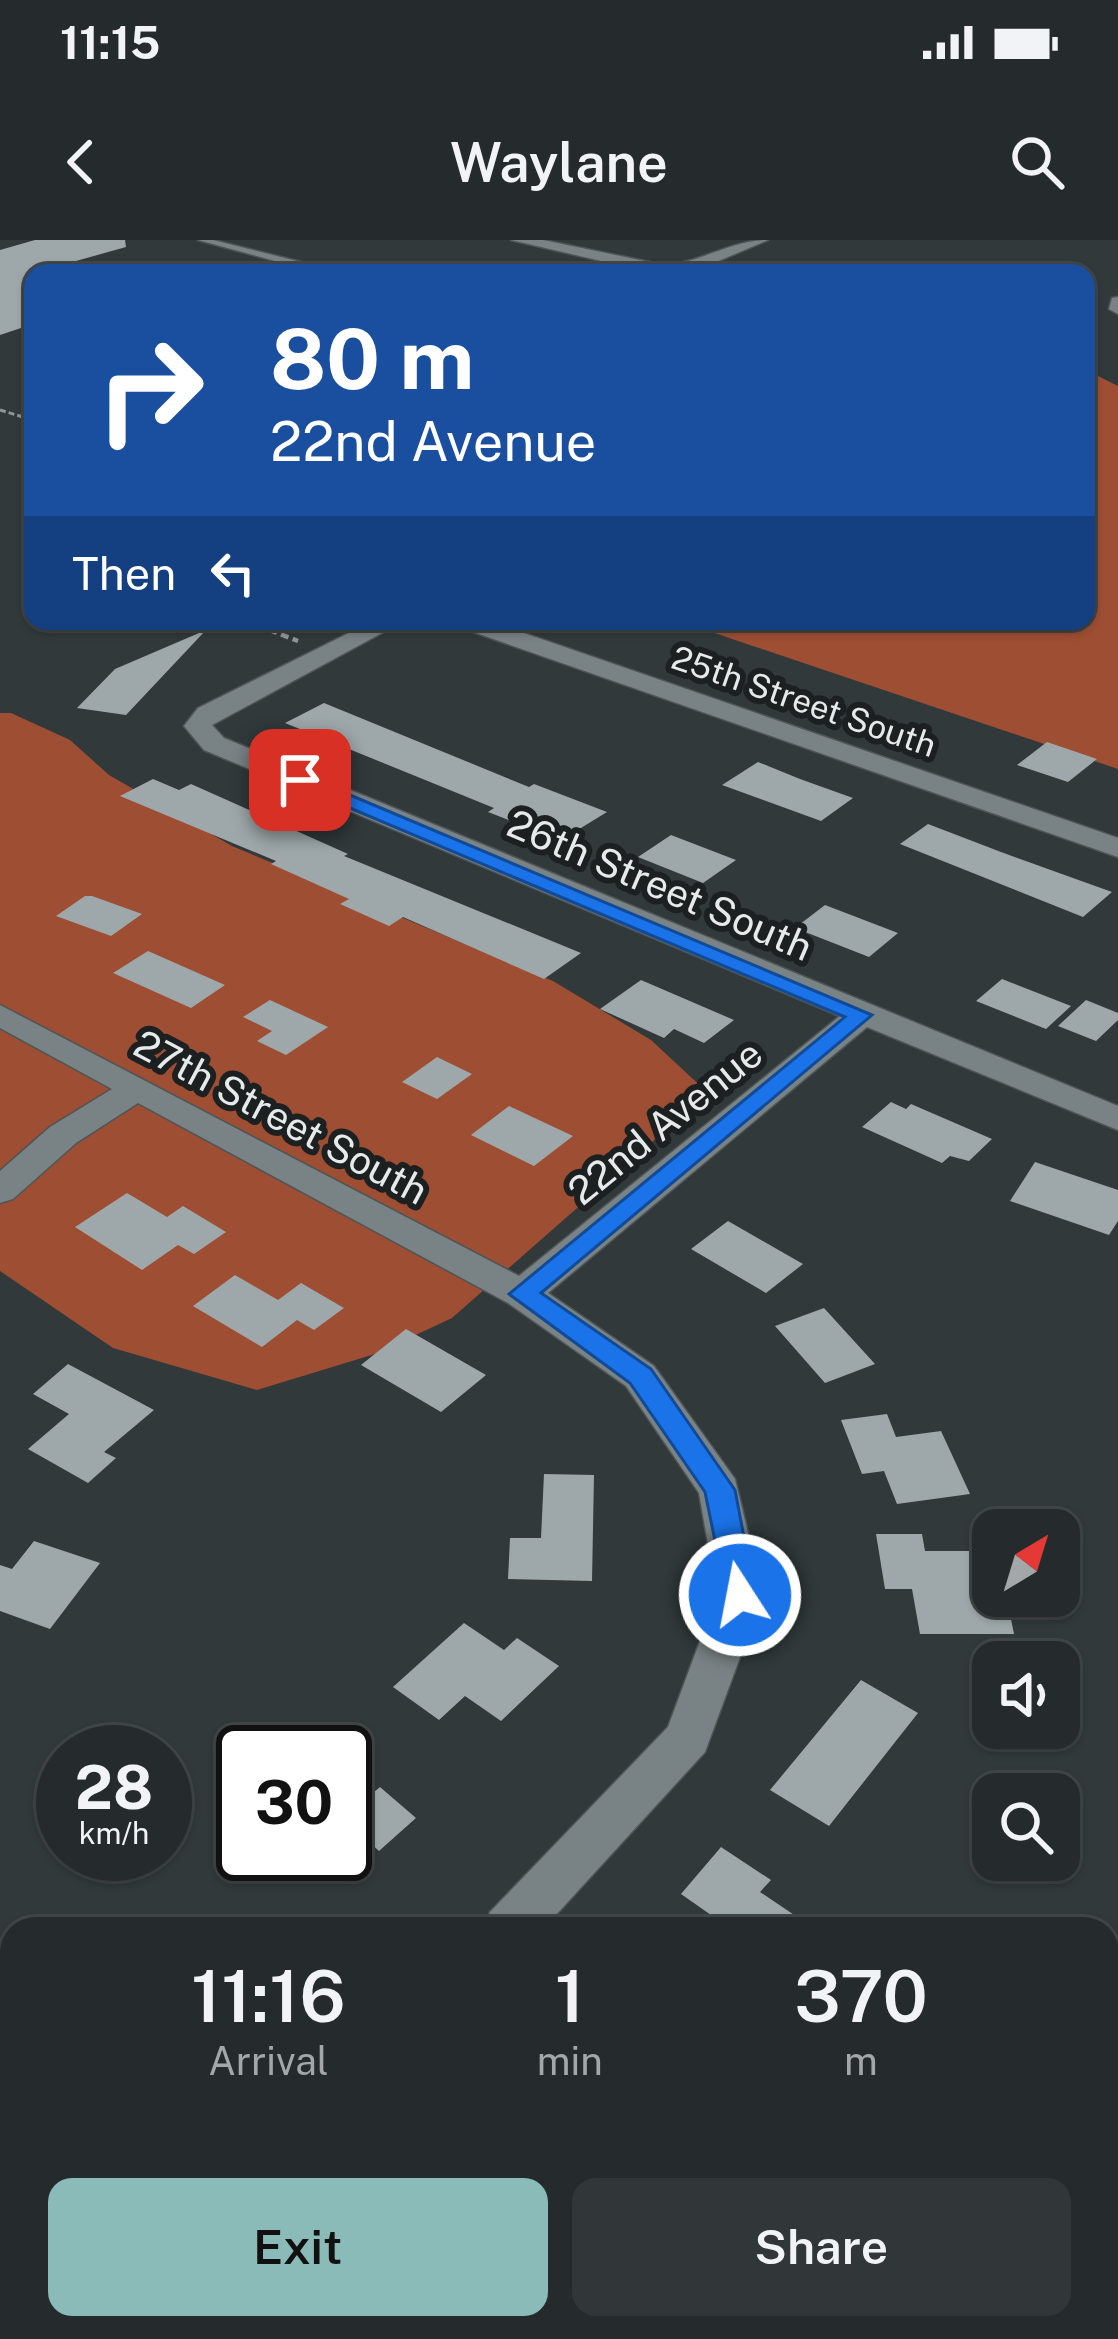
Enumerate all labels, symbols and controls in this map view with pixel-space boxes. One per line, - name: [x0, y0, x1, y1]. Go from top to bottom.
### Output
- text: 11:15: [60, 16, 160, 69]
- icon: back: [48, 129, 114, 195]
- icon: search: [1004, 129, 1070, 195]
- text: Waylane: [450, 131, 668, 194]
- text: 80 m: [270, 309, 474, 408]
- icon: right: [72, 312, 228, 468]
- text: 22nd Avenue: [270, 410, 596, 473]
- icon: left: [200, 540, 266, 606]
- text: Then: [72, 547, 176, 600]
- street label: 25th Street South: [667, 638, 941, 764]
- pin: [249, 729, 351, 831]
- icon: arrive: [267, 747, 333, 813]
- street label: 26th Street South: [501, 800, 819, 970]
- street label: 27th Street South: [126, 1020, 436, 1214]
- street label: 22nd Avenue: [559, 1030, 771, 1214]
- north arrow: [972, 1509, 1080, 1617]
- map controls: [972, 1509, 1080, 1881]
- position arrow: [677, 1532, 803, 1658]
- button: sound: [972, 1641, 1080, 1749]
- speed limit sign: 30: [216, 1725, 372, 1881]
- text: 28: [75, 1752, 153, 1823]
- button: search: [972, 1773, 1080, 1881]
- text: km/h: [79, 1815, 149, 1851]
- text: 11:16: [191, 1954, 346, 2038]
- text: 1: [555, 1954, 585, 2038]
- text: 370: [794, 1954, 928, 2038]
- text: Arrival: [208, 2038, 329, 2084]
- text: min: [537, 2038, 603, 2084]
- text: m: [844, 2038, 878, 2084]
- button: Exit: [48, 2178, 548, 2316]
- button: Share: [572, 2178, 1071, 2316]

